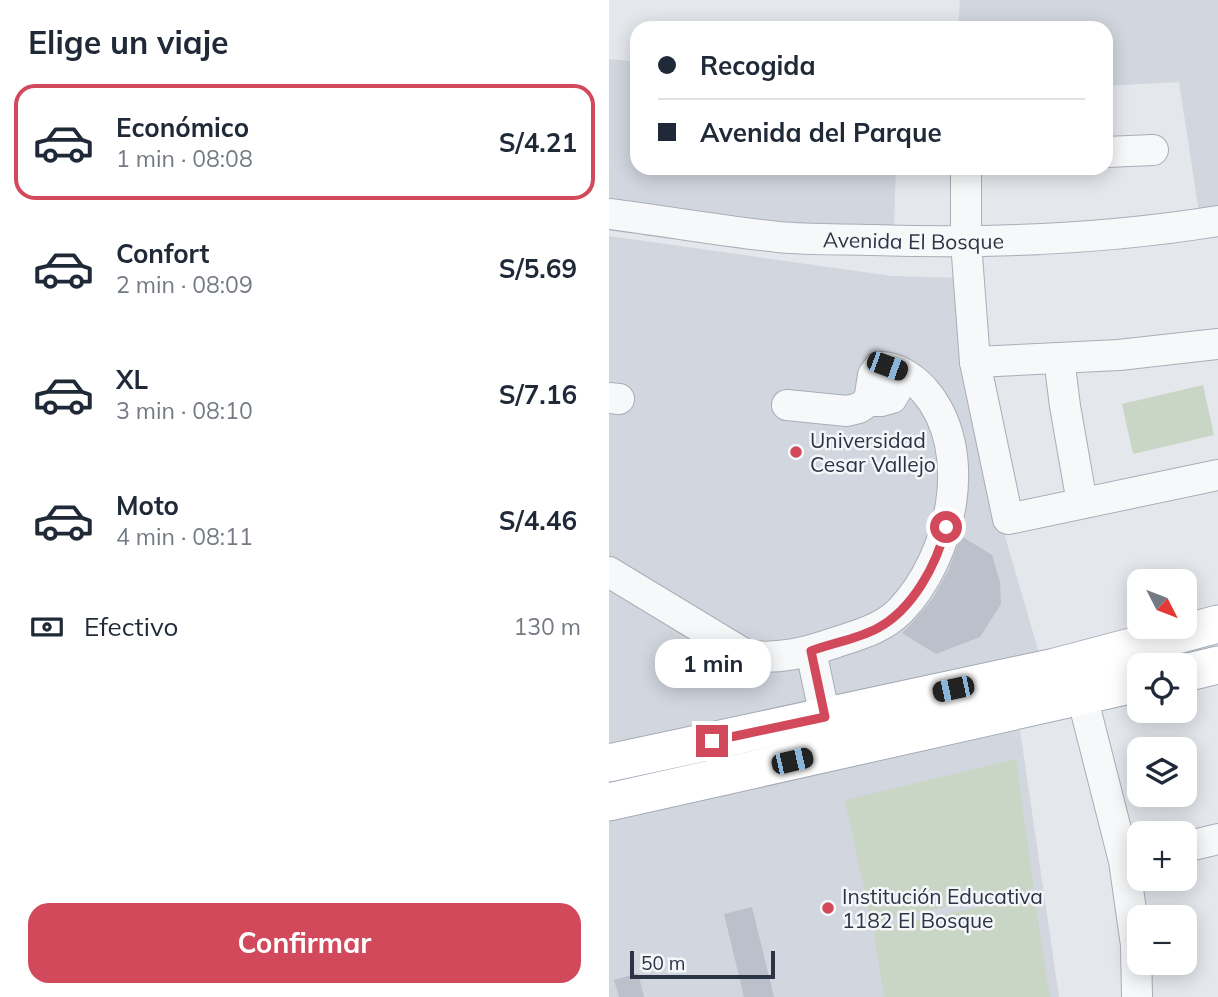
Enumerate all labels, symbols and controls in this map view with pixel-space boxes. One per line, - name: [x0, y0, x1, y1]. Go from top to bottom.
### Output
- text: Elige un viaje: [28, 22, 229, 62]
- text: Recogida: [700, 49, 816, 82]
- icon: car: [32, 111, 95, 174]
- text: Económico: [116, 111, 249, 144]
- text: Avenida del Parque: [700, 116, 942, 149]
- text: S/4.21: [499, 126, 577, 159]
- text: 1 min · 08:08: [116, 144, 253, 173]
- street label: Avenida El Bosque: [823, 226, 1004, 254]
- icon: car: [32, 237, 95, 300]
- text: Confort: [116, 237, 209, 270]
- text: S/5.69: [499, 252, 577, 285]
- text: 2 min · 08:09: [116, 270, 253, 299]
- car: [864, 349, 911, 383]
- icon: car: [32, 363, 95, 426]
- text: XL: [116, 363, 148, 396]
- text: S/7.16: [499, 378, 577, 411]
- text: 3 min · 08:10: [116, 396, 253, 425]
- place label: Universidad Cesar Vallejo: [810, 427, 936, 477]
- marker: Universidad Cesar Vallejo: [788, 444, 804, 460]
- icon: car: [32, 489, 95, 552]
- text: Moto: [116, 489, 179, 522]
- text: S/4.46: [499, 504, 577, 537]
- route start: [930, 511, 962, 543]
- text: 4 min · 08:11: [116, 522, 253, 551]
- north arrow: [1127, 569, 1197, 639]
- map controls: [1127, 569, 1197, 975]
- icon: cash: [28, 608, 66, 646]
- text: Efectivo: [84, 610, 178, 643]
- text: 130 m: [513, 612, 581, 641]
- callout: 1 min: [654, 640, 770, 688]
- text: 1 min: [683, 649, 743, 678]
- button: locate: [1127, 653, 1197, 723]
- car: [931, 674, 976, 704]
- route end: [696, 725, 728, 757]
- button: layers: [1127, 737, 1197, 807]
- car: [770, 746, 815, 776]
- button: +: [1127, 821, 1197, 891]
- place label: Institución Educativa 1182 El Bosque: [842, 883, 1043, 933]
- marker: Institución Educativa 1182 El Bosque: [820, 900, 836, 916]
- button: Confirmar: [28, 903, 581, 983]
- button: −: [1127, 905, 1197, 975]
- scale bar: [630, 948, 775, 980]
- text: 50 m: [641, 951, 685, 975]

